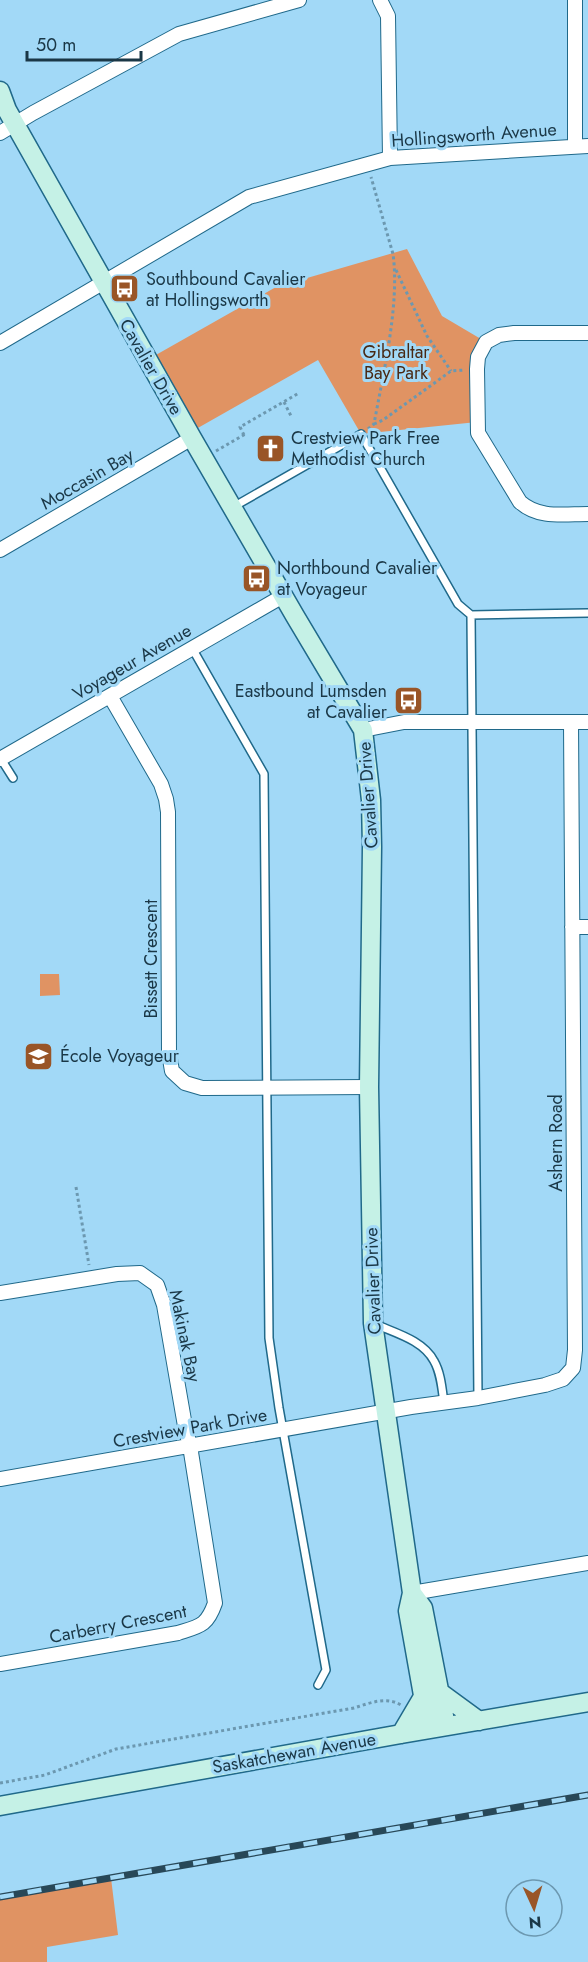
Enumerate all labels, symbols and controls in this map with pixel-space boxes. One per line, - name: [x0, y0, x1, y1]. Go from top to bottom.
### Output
- scale bar: [27, 24, 141, 62]
- text: 50 m: [36, 32, 76, 58]
- street label: Hollingsworth Avenue: [390, 116, 558, 154]
- place label: Southbound Cavalier at Hollingsworth: [146, 266, 306, 313]
- bus stop icon: Southbound Cavalier at Hollingsworth: [109, 273, 141, 305]
- street label: Cavalier Drive: [113, 314, 189, 420]
- park label: Gibraltar Bay Park: [362, 339, 430, 386]
- place label: Crestview Park Free Methodist Church: [291, 425, 440, 472]
- church icon: Crestview Park Free Methodist Church: [254, 432, 286, 464]
- street label: Moccasin Bay: [36, 442, 138, 516]
- place label: Northbound Cavalier at Voyageur: [277, 555, 438, 602]
- bus stop icon: Northbound Cavalier at Voyageur: [240, 562, 272, 594]
- street label: Voyageur Avenue: [68, 617, 196, 707]
- place label: Eastbound Lumsden at Cavalier: [235, 678, 388, 725]
- bus stop icon: Eastbound Lumsden at Cavalier: [392, 685, 424, 717]
- street label: Cavalier Drive: [351, 741, 385, 849]
- street label: Bissett Crescent: [138, 899, 164, 1018]
- school or university icon: École Voyageur: [23, 1040, 55, 1072]
- place label: École Voyageur: [60, 1043, 180, 1069]
- street label: Ashern Road: [543, 1094, 569, 1192]
- street label: Cavalier Drive: [358, 1227, 388, 1335]
- street label: Makinak Bay: [163, 1287, 207, 1385]
- street label: Crestview Park Drive: [111, 1402, 269, 1454]
- street label: Carberry Crescent: [47, 1598, 190, 1650]
- street label: Saskatchewan Avenue: [210, 1726, 378, 1780]
- north arrow: [504, 1878, 564, 1938]
- text: N: [528, 1911, 542, 1934]

